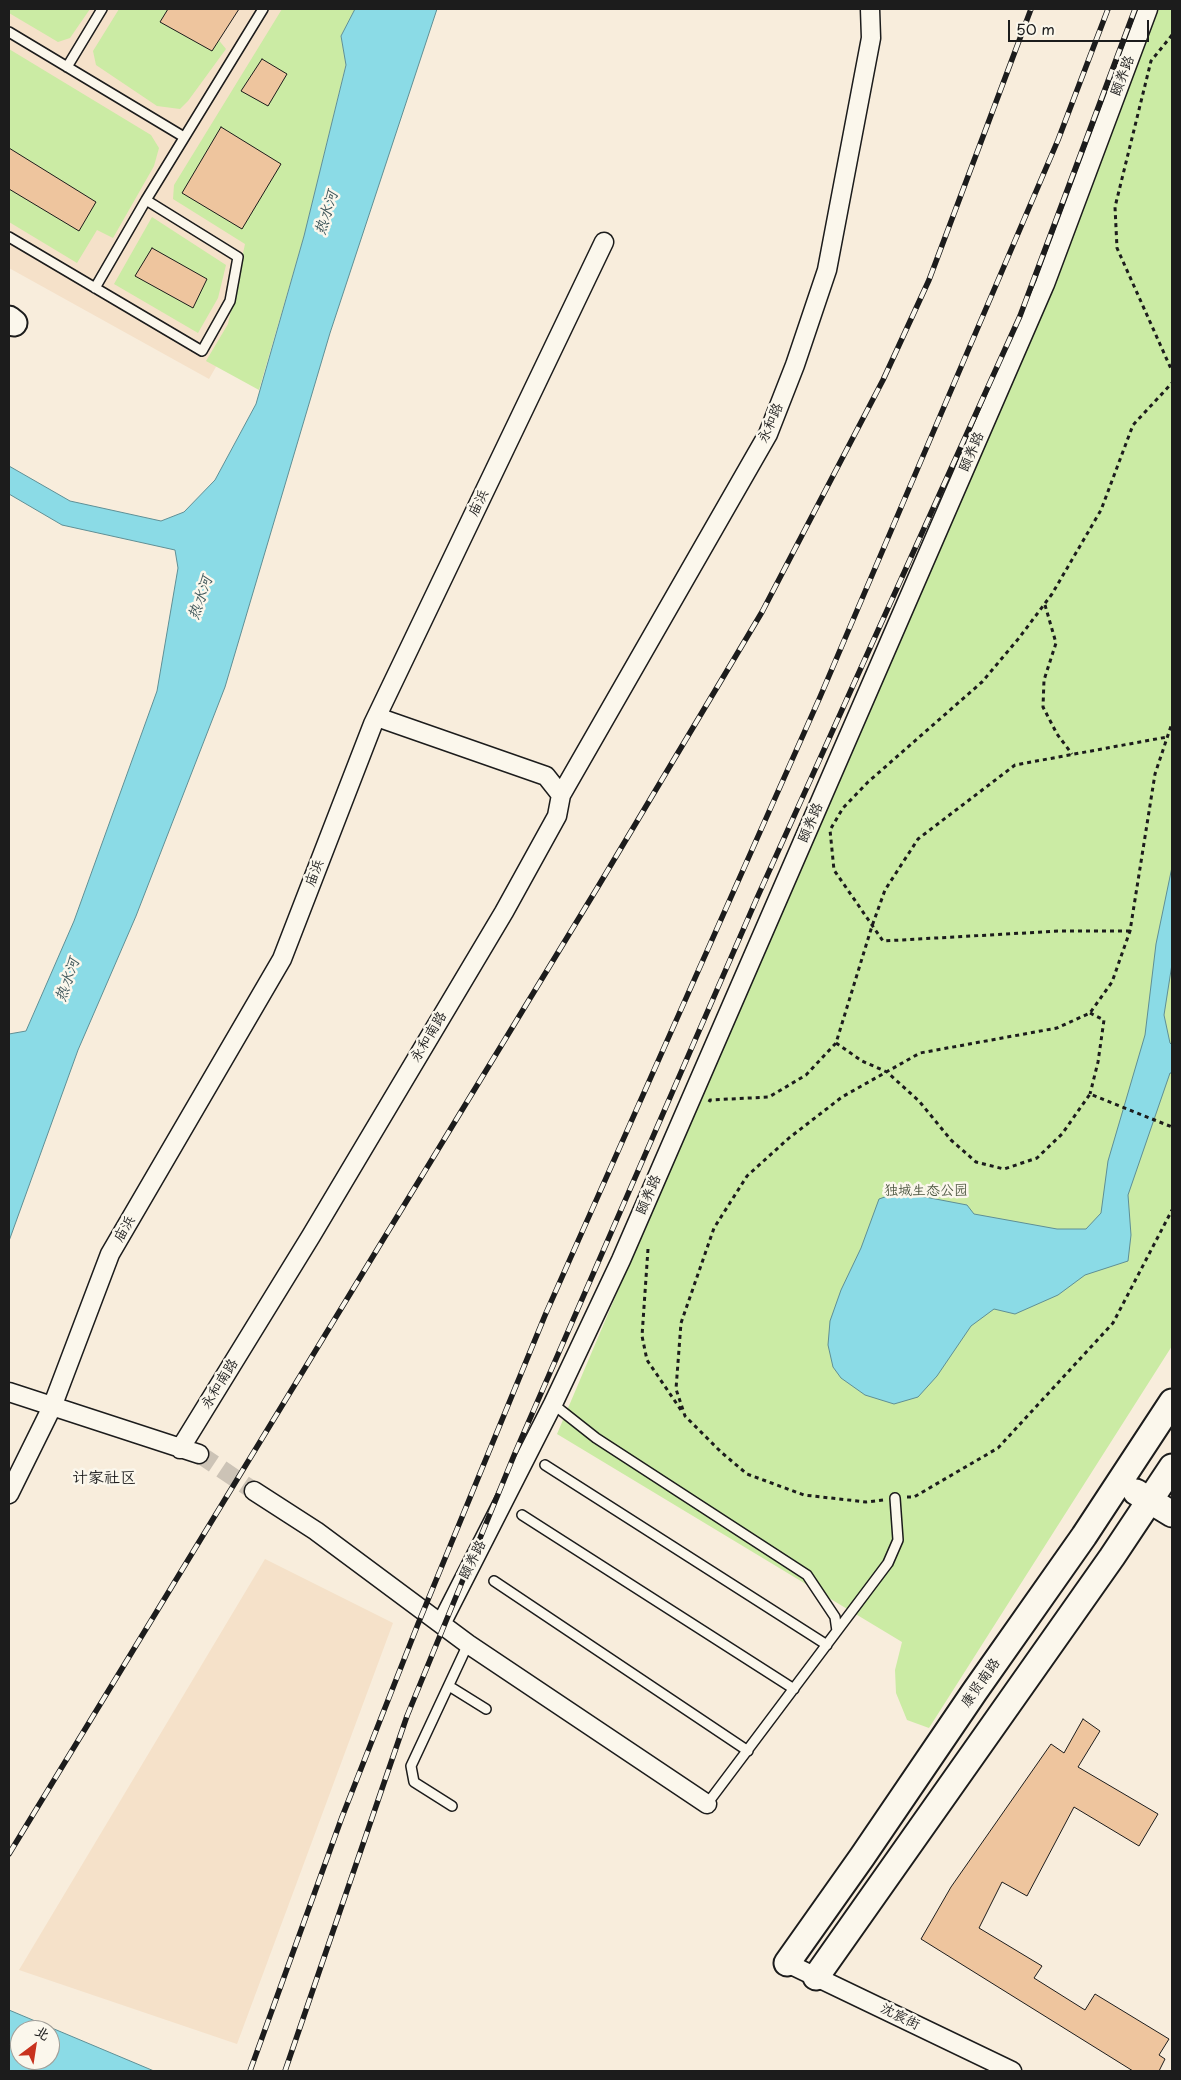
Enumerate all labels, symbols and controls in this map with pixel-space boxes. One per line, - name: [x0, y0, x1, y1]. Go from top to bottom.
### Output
- scale bar: [1011, 10, 1152, 42]
- text: 50 m: [1016, 17, 1055, 40]
- street label: 颐养路: [1108, 53, 1138, 99]
- water label: 热水河: [312, 189, 342, 237]
- street label: 永和路: [755, 400, 787, 446]
- street label: 颐养路: [956, 429, 988, 475]
- street label: 庙浜: [465, 487, 493, 519]
- water label: 热水河: [185, 574, 217, 622]
- street label: 颐养路: [795, 800, 827, 846]
- street label: 庙浜: [302, 857, 328, 889]
- water label: 热水河: [52, 956, 84, 1004]
- street label: 永和南路: [407, 1009, 451, 1065]
- street label: 颐养路: [633, 1172, 665, 1218]
- park label: 独城生态公园: [884, 1183, 968, 1199]
- street label: 庙浜: [111, 1213, 139, 1245]
- street label: 永和南路: [198, 1356, 242, 1412]
- district label: 计家社区: [72, 1469, 136, 1489]
- street label: 颐养路: [456, 1537, 490, 1583]
- street label: 康贤南路: [958, 1655, 1004, 1711]
- street label: 沈宸街: [877, 2000, 923, 2034]
- north arrow: [10, 2020, 60, 2070]
- text: 北: [31, 2020, 54, 2045]

